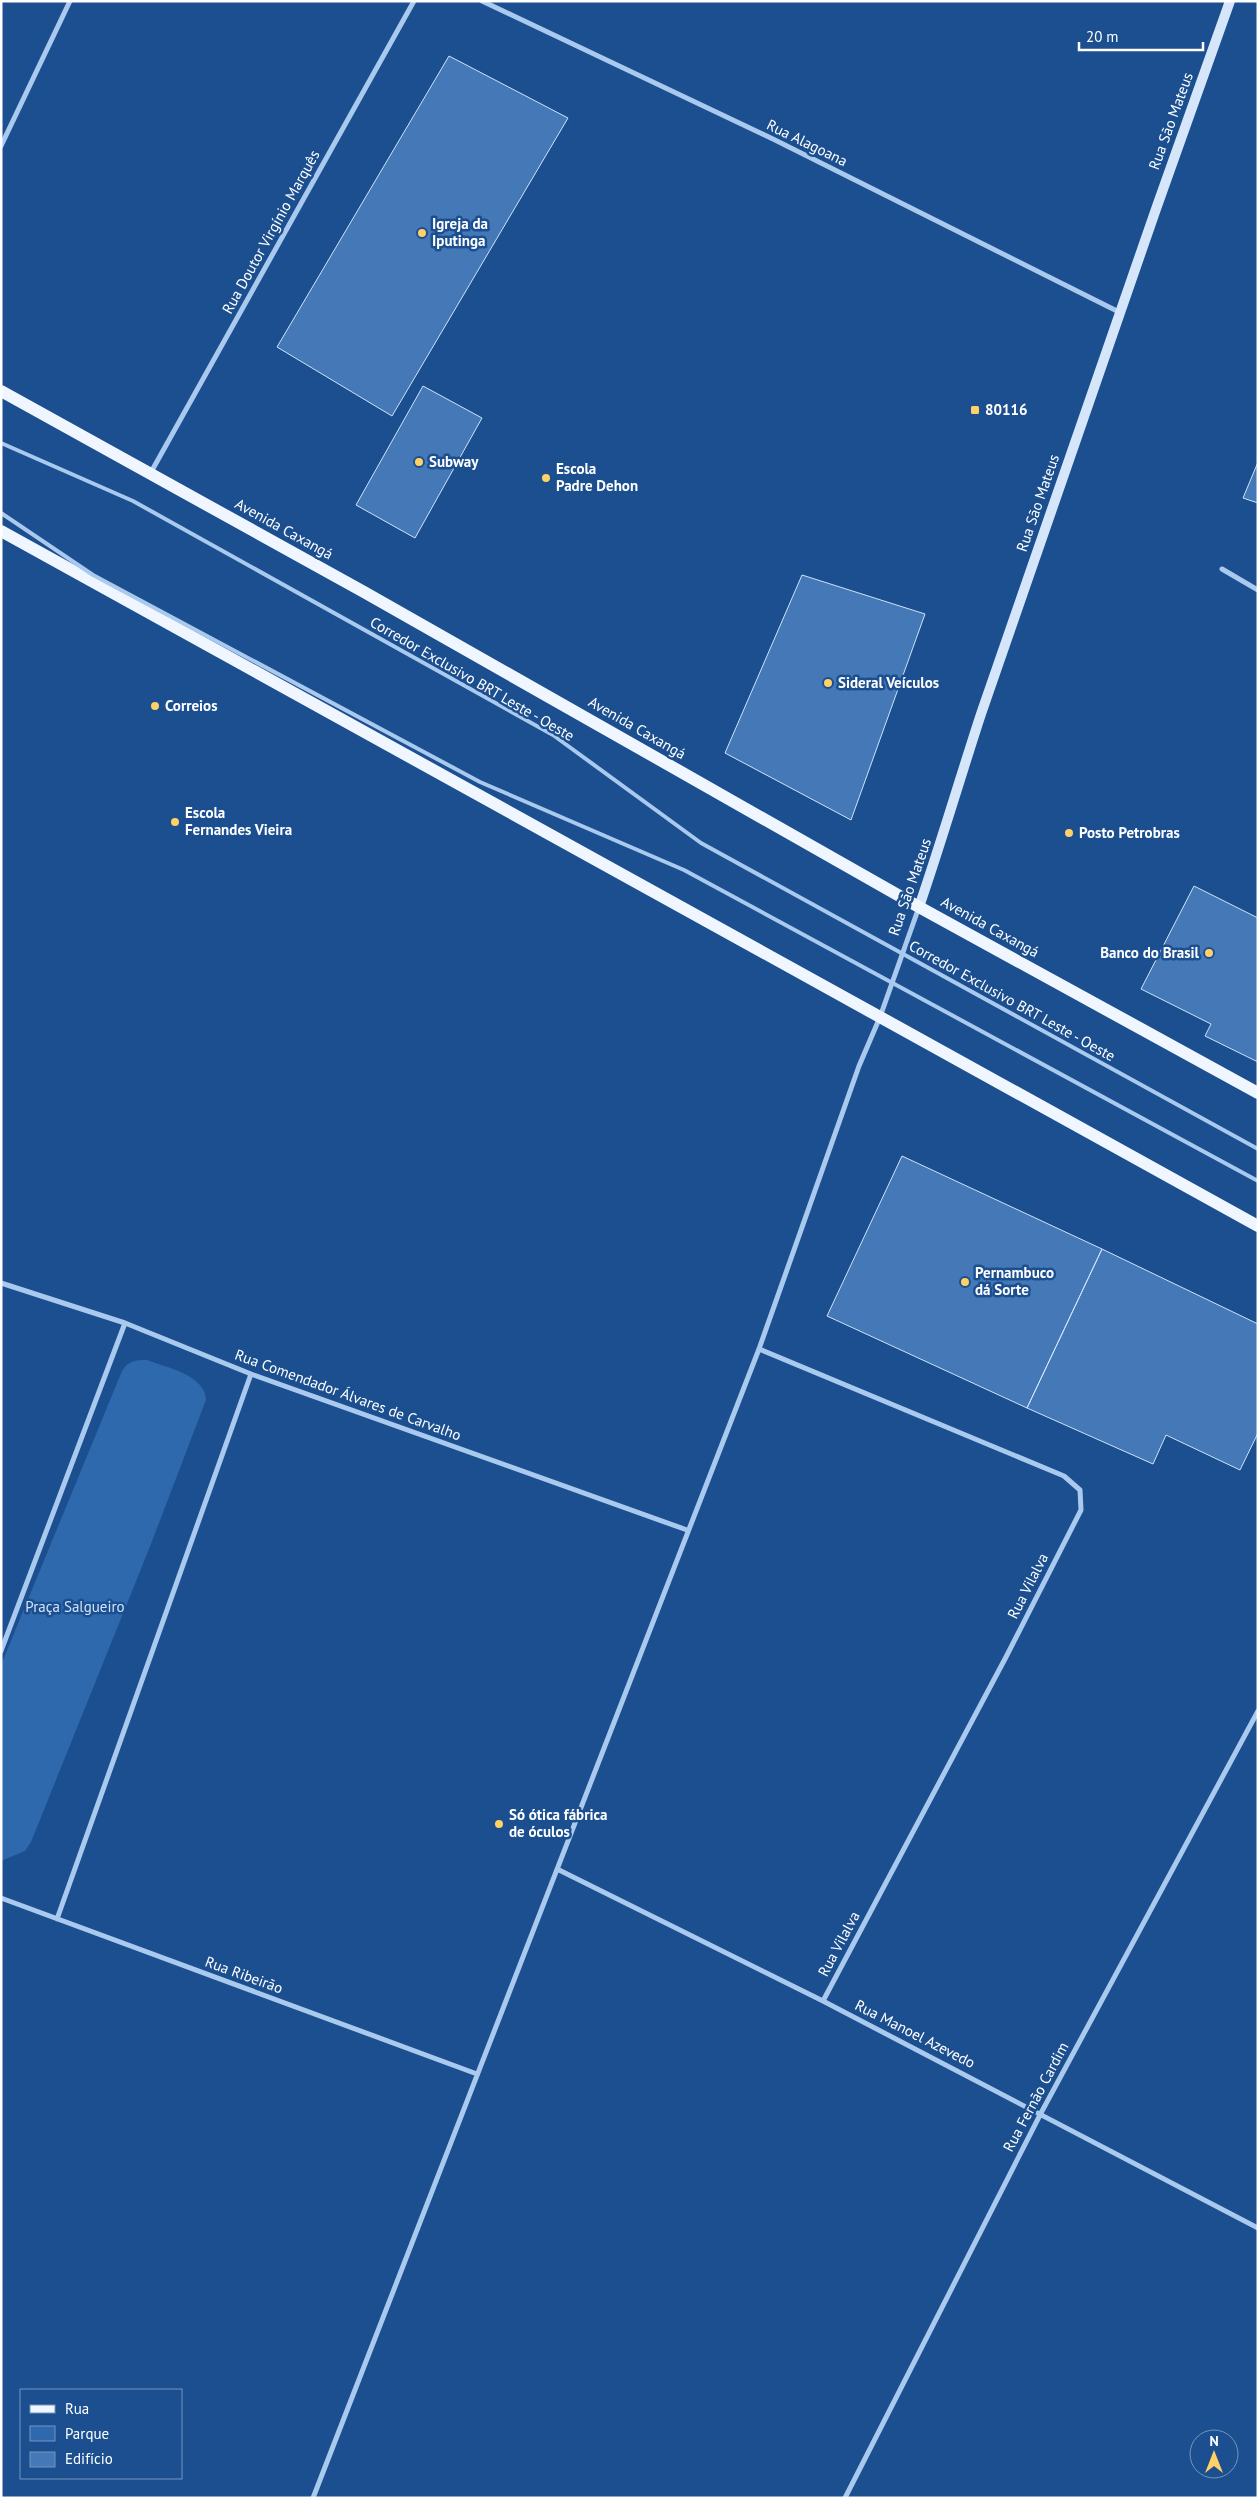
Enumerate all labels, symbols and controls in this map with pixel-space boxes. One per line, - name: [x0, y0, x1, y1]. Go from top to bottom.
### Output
- scale bar: [1079, 20, 1203, 52]
- text: 20 m: [1086, 27, 1119, 46]
- street label: Rua São Mateus: [1144, 70, 1197, 172]
- street label: Rua Alagoana: [764, 115, 851, 170]
- street label: Rua Doutor Virgínio Marquês: [218, 147, 324, 317]
- place label: Igreja da Iputinga: [432, 214, 488, 250]
- marker: Igreja da Iputinga: [416, 227, 428, 239]
- place label: 80116: [985, 400, 1028, 419]
- marker: 80116: [969, 404, 981, 416]
- place label: Subway: [429, 452, 479, 471]
- street label: Rua São Mateus: [1012, 452, 1063, 554]
- marker: Subway: [413, 456, 425, 468]
- place label: Escola Padre Dehon: [556, 459, 638, 495]
- marker: Escola Padre Dehon: [540, 472, 552, 484]
- street label: Avenida Caxangá: [232, 494, 337, 563]
- street label: Corredor Exclusivo BRT Leste - Oeste: [367, 612, 578, 745]
- place label: Sideral Veículos: [838, 673, 939, 692]
- marker: Sideral Veículos: [822, 677, 834, 689]
- street label: Avenida Caxangá: [585, 692, 689, 763]
- place label: Correios: [165, 696, 217, 715]
- marker: Correios: [149, 700, 161, 712]
- place label: Escola Fernandes Vieira: [185, 803, 292, 839]
- marker: Escola Fernandes Vieira: [169, 816, 181, 828]
- place label: Posto Petrobras: [1079, 823, 1180, 842]
- marker: Posto Petrobras: [1063, 827, 1075, 839]
- street label: Rua São Mateus: [884, 836, 935, 938]
- street label: Avenida Caxangá: [938, 892, 1043, 961]
- street label: Corredor Exclusivo BRT Leste - Oeste: [906, 936, 1119, 1065]
- place label: Banco do Brasil: [1100, 943, 1200, 962]
- marker: Banco do Brasil: [1203, 947, 1215, 959]
- place label: Pernambuco dá Sorte: [975, 1263, 1054, 1299]
- marker: Pernambuco dá Sorte: [959, 1276, 971, 1288]
- street label: Rua Comendador Álvares de Carvalho: [232, 1345, 464, 1444]
- street label: Rua Vilalva: [1003, 1550, 1052, 1622]
- park label: Praça Salgueiro: [25, 1597, 125, 1616]
- place label: Só ótica fábrica de óculos: [509, 1805, 607, 1841]
- marker: Só ótica fábrica de óculos: [493, 1818, 505, 1830]
- street label: Rua Vilalva: [813, 1908, 864, 1980]
- street label: Rua Ribeirão: [203, 1952, 286, 1997]
- street label: Rua Manoel Azevedo: [852, 1995, 979, 2072]
- street label: Rua Fernão Cardim: [999, 2039, 1072, 2155]
- legend: [20, 2389, 182, 2479]
- text: Rua: [65, 2399, 89, 2418]
- text: Parque: [65, 2424, 109, 2443]
- north arrow: [1189, 2429, 1239, 2479]
- text: N: [1209, 2432, 1219, 2450]
- text: Edifício: [65, 2449, 113, 2468]

